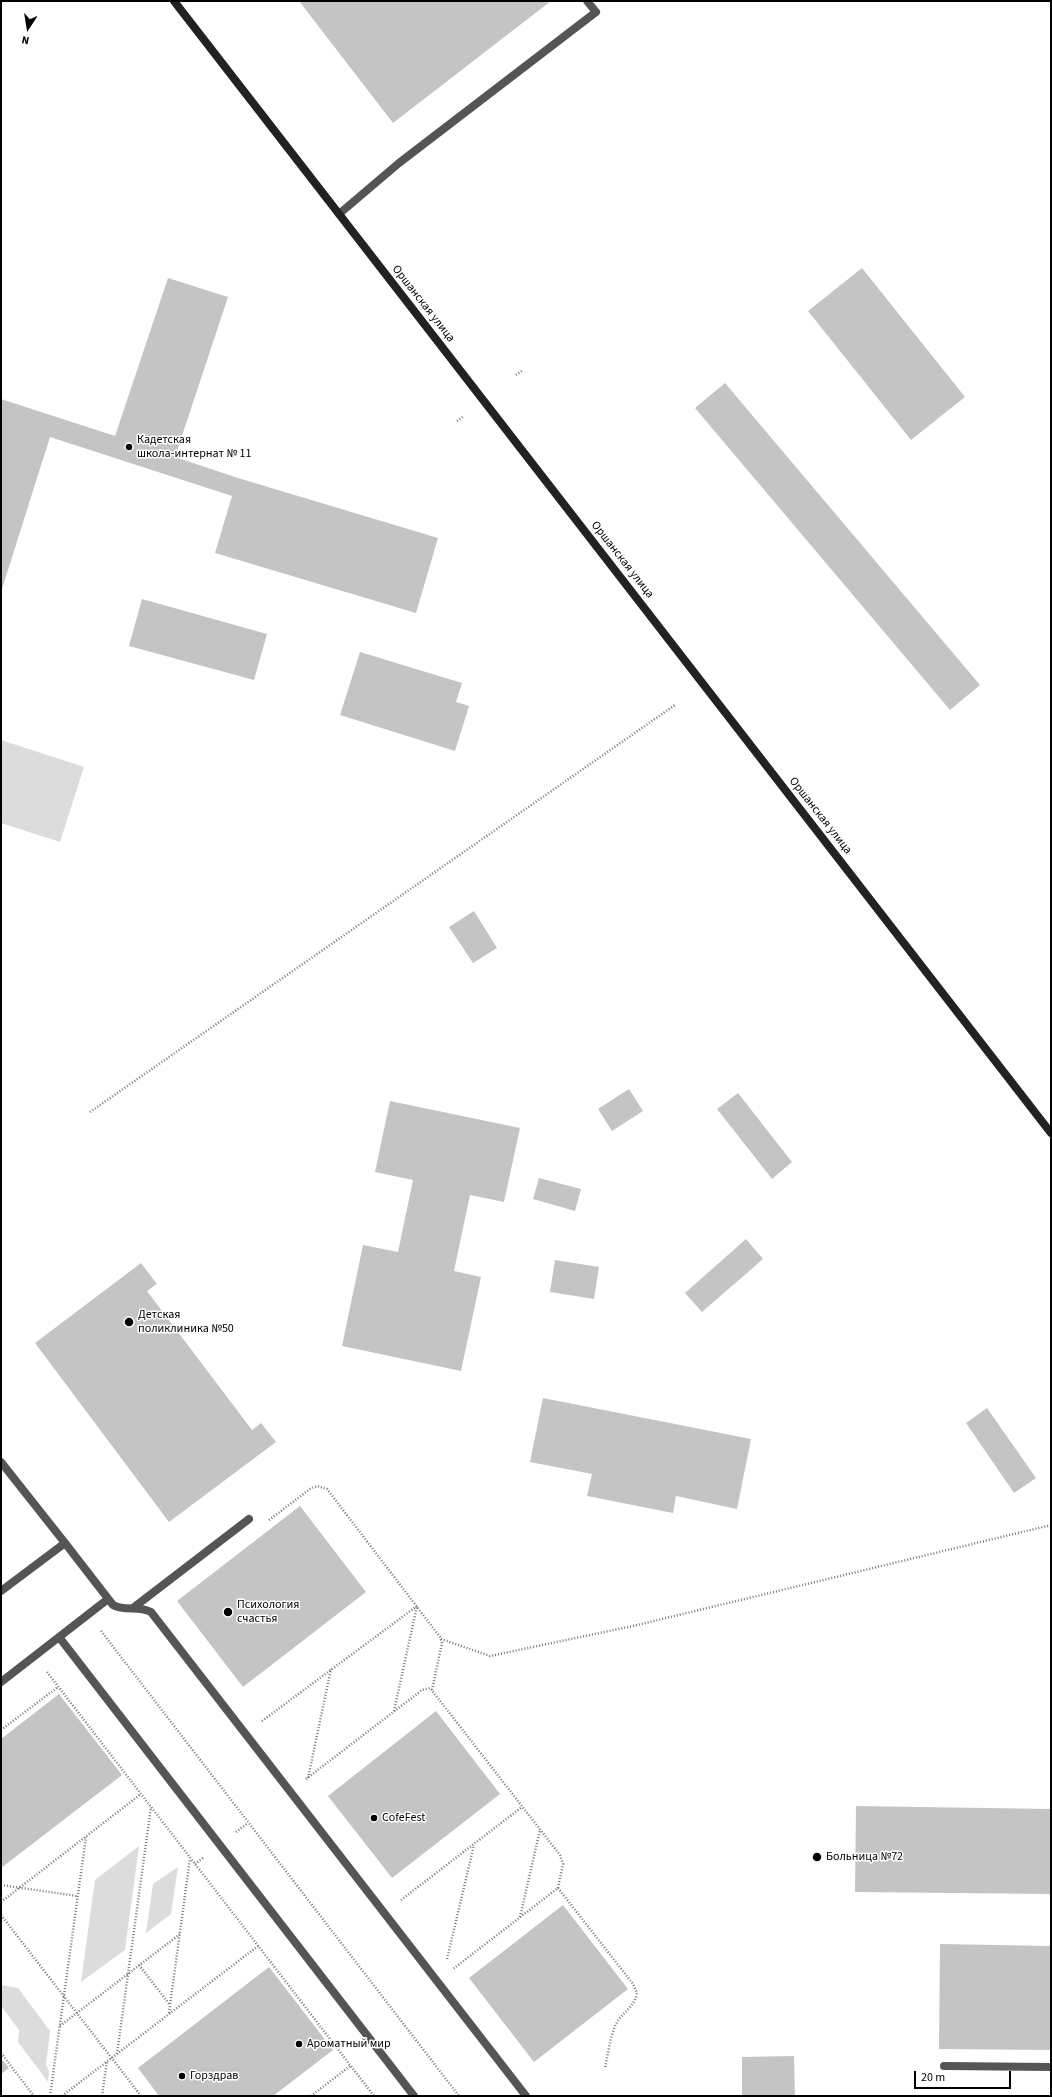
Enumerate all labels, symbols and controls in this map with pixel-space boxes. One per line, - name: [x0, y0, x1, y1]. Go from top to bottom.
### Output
- north arrow: [8, 8, 48, 48]
- text: N: [20, 32, 31, 48]
- street label: Оршанская улица: [388, 263, 458, 345]
- place label: Кадетская школа-интернат № 11: [137, 433, 251, 461]
- marker: Кадетская школа-интернат № 11: [124, 442, 134, 452]
- street label: Оршанская улица: [587, 519, 657, 601]
- street label: Оршанская улица: [785, 775, 855, 857]
- place label: Детская поликлиника №50: [138, 1308, 234, 1336]
- marker: Детская поликлиника №50: [123, 1316, 135, 1328]
- place label: Психология счастья: [237, 1598, 299, 1626]
- marker: Психология счастья: [222, 1606, 234, 1618]
- place label: CofeFest: [382, 1811, 425, 1825]
- marker: CofeFest: [369, 1813, 379, 1823]
- place label: Больница №72: [826, 1850, 903, 1864]
- marker: Больница №72: [811, 1851, 823, 1863]
- place label: Ароматный мир: [307, 2037, 391, 2051]
- marker: Ароматный мир: [294, 2039, 304, 2049]
- scale bar: [916, 2063, 1013, 2089]
- place label: Горздрав: [190, 2069, 238, 2083]
- text: 20 m: [921, 2069, 945, 2086]
- marker: Горздрав: [177, 2071, 187, 2081]

